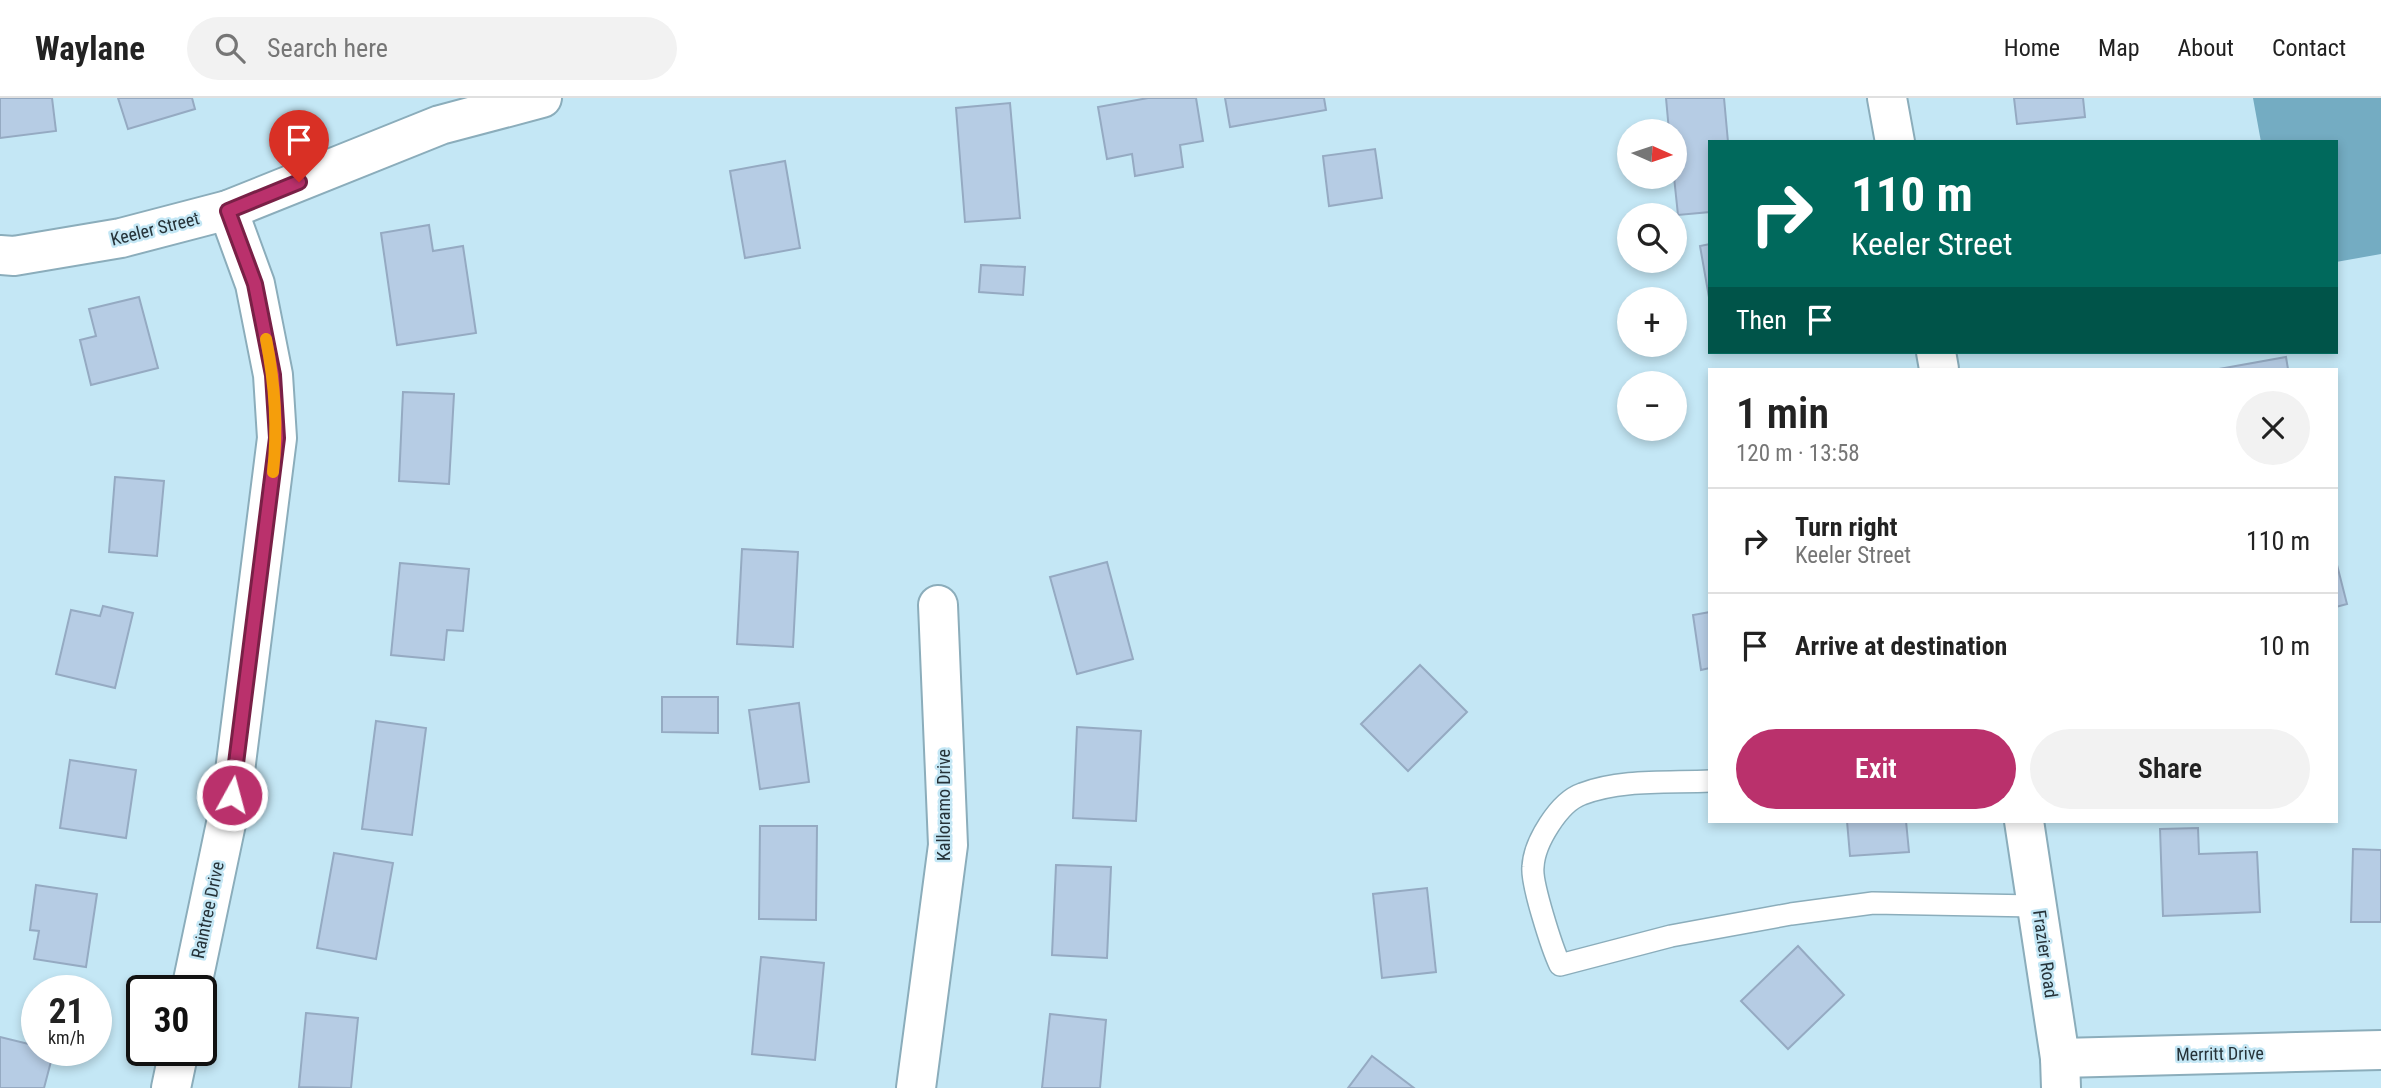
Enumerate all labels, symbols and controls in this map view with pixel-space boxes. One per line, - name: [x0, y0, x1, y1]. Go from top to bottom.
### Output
- search box: [187, 17, 677, 80]
- text: Waylane: [35, 29, 145, 68]
- icon: search: [211, 29, 249, 67]
- text: Search here: [267, 33, 388, 63]
- text: Home: [2004, 34, 2060, 62]
- text: Map: [2098, 34, 2140, 62]
- text: About: [2178, 34, 2234, 62]
- text: Contact: [2272, 34, 2346, 62]
- pin: [269, 110, 329, 182]
- north arrow: [1617, 119, 1687, 189]
- map controls: [1617, 119, 1687, 441]
- icon: arrive: [280, 121, 318, 159]
- text: 110 m: [1851, 166, 1973, 223]
- icon: right: [1736, 168, 1827, 259]
- button: search: [1617, 203, 1687, 273]
- street label: Keeler Street: [108, 207, 201, 250]
- text: Keeler Street: [1851, 225, 2012, 263]
- button: +: [1617, 287, 1687, 357]
- icon: arrive: [1801, 301, 1839, 339]
- text: Then: [1736, 305, 1787, 335]
- button: −: [1617, 371, 1687, 441]
- text: 1 min: [1736, 389, 1829, 438]
- button: close: [2236, 391, 2310, 465]
- text: 120 m · 13:58: [1736, 440, 1860, 467]
- text: Turn right: [1795, 512, 1897, 542]
- icon: right: [1736, 522, 1774, 560]
- text: 110 m: [2246, 526, 2310, 556]
- text: Keeler Street: [1795, 542, 1911, 569]
- icon: arrive: [1736, 627, 1774, 665]
- text: Arrive at destination: [1795, 631, 2007, 661]
- text: 10 m: [2259, 631, 2310, 661]
- button: Exit: [1736, 729, 2016, 809]
- button: Share: [2030, 729, 2310, 809]
- street label: Kalloramo Drive: [933, 749, 954, 861]
- position arrow: [195, 758, 269, 832]
- street label: Raintree Drive: [187, 859, 228, 960]
- street label: Frazier Road: [2029, 909, 2062, 999]
- speed limit sign: 30: [126, 975, 217, 1066]
- text: 21: [49, 991, 84, 1032]
- text: km/h: [48, 1027, 85, 1048]
- street label: Merritt Drive: [2176, 1042, 2264, 1065]

